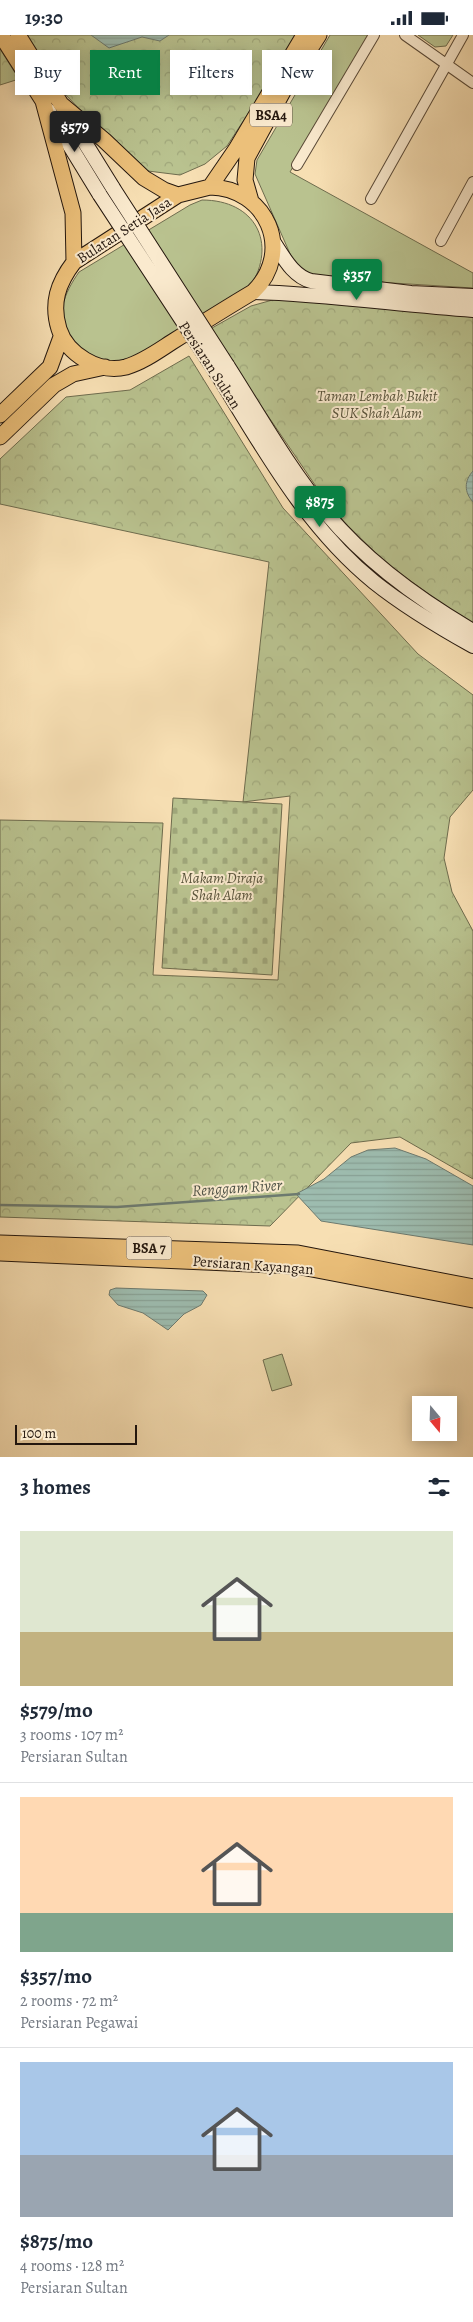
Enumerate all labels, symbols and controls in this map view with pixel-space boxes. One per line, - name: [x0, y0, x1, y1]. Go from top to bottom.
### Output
- text: 19:30: [25, 5, 63, 31]
- chip: Buy: [15, 50, 80, 95]
- chip: Rent: [90, 50, 160, 95]
- chip: Filters: [170, 50, 252, 95]
- chip: New: [262, 50, 332, 95]
- road number: BSA4: [250, 103, 292, 127]
- pin: $579: [45, 111, 105, 153]
- text: $579: [61, 116, 89, 138]
- street label: Bulatan Setia Jasa: [73, 192, 175, 268]
- pin: $357: [327, 259, 387, 301]
- text: $357: [343, 264, 371, 286]
- street label: Persiaran Sultan: [174, 317, 246, 413]
- park label: Taman Lembah Bukit SUK Shah Alam: [317, 386, 438, 423]
- pin: $875: [290, 485, 350, 528]
- text: $875: [306, 491, 334, 513]
- park label: Makam Diraja Shah Alam: [181, 868, 263, 905]
- water label: Renggam River: [192, 1174, 283, 1202]
- road number: BSA 7: [126, 1237, 172, 1259]
- street label: Persiaran Kayangan: [192, 1251, 314, 1279]
- north arrow: [412, 1396, 458, 1441]
- map controls: [412, 1396, 457, 1441]
- scale bar: [15, 1422, 138, 1445]
- text: 100 m: [22, 1424, 56, 1443]
- text: 3 homes: [20, 1473, 91, 1501]
- icon: filters: [425, 1473, 453, 1501]
- icon: home: [192, 1564, 282, 1654]
- text: $579/mo: [20, 1696, 93, 1724]
- text: 3 rooms · 107 m²: [20, 1724, 123, 1746]
- text: Persiaran Sultan: [20, 1746, 128, 1768]
- icon: home: [192, 1829, 282, 1919]
- text: $357/mo: [20, 1962, 92, 1990]
- text: 2 rooms · 72 m²: [20, 1990, 118, 2012]
- text: Persiaran Pegawai: [20, 2012, 138, 2034]
- icon: home: [192, 2094, 282, 2184]
- text: $875/mo: [20, 2227, 93, 2255]
- text: 4 rooms · 128 m²: [20, 2255, 124, 2277]
- text: Persiaran Sultan: [20, 2277, 128, 2299]

